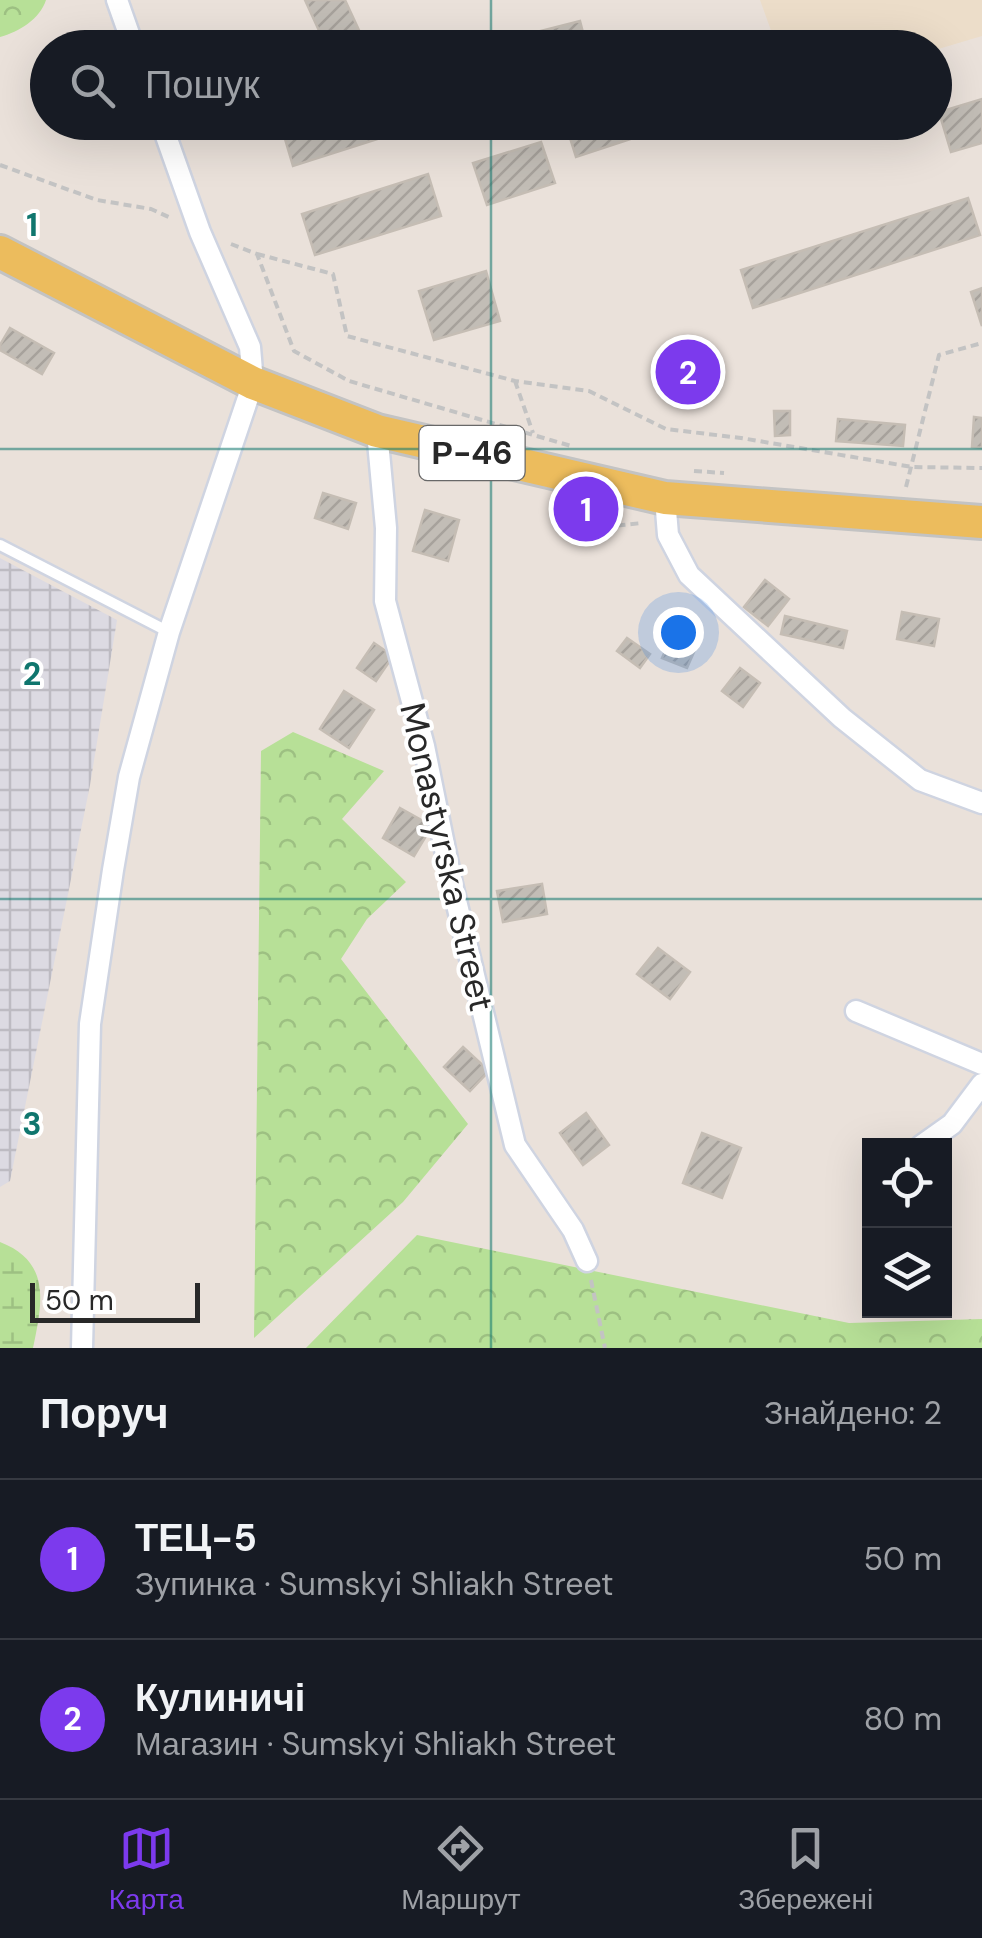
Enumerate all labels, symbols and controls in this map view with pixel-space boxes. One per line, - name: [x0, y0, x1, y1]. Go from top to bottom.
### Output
- search box: [30, 30, 952, 140]
- icon: search: [65, 58, 120, 113]
- text: Пошук: [145, 60, 260, 110]
- text: 1: [26, 204, 38, 246]
- pin: 2: [656, 334, 720, 410]
- road number: Р-46: [420, 426, 524, 480]
- pin: 1: [554, 472, 618, 546]
- your location: [653, 607, 704, 658]
- text: 2: [23, 653, 41, 695]
- street label: Monastyrska Street: [389, 698, 505, 1016]
- text: 3: [22, 1103, 42, 1145]
- map controls: [862, 1138, 952, 1318]
- button: locate: [862, 1138, 952, 1228]
- button: layers: [862, 1228, 952, 1318]
- scale bar: [30, 1278, 200, 1322]
- text: 50 m: [45, 1282, 114, 1319]
- text: Поруч: [40, 1386, 169, 1441]
- text: Знайдено: 2: [764, 1392, 942, 1434]
- text: ТЕЦ-5: [135, 1513, 257, 1563]
- text: 1: [67, 1538, 78, 1580]
- text: 50 m: [864, 1538, 942, 1580]
- text: Зупинка · Sumskyi Shliakh Street: [135, 1563, 614, 1605]
- text: Кулиничі: [135, 1673, 305, 1723]
- text: 2: [63, 1698, 82, 1740]
- text: 80 m: [864, 1698, 942, 1740]
- text: Магазин · Sumskyi Shliakh Street: [135, 1723, 616, 1765]
- tab: Карта: [109, 1821, 184, 1918]
- tab: Маршрут: [401, 1821, 521, 1918]
- tab: Збережені: [738, 1821, 873, 1918]

